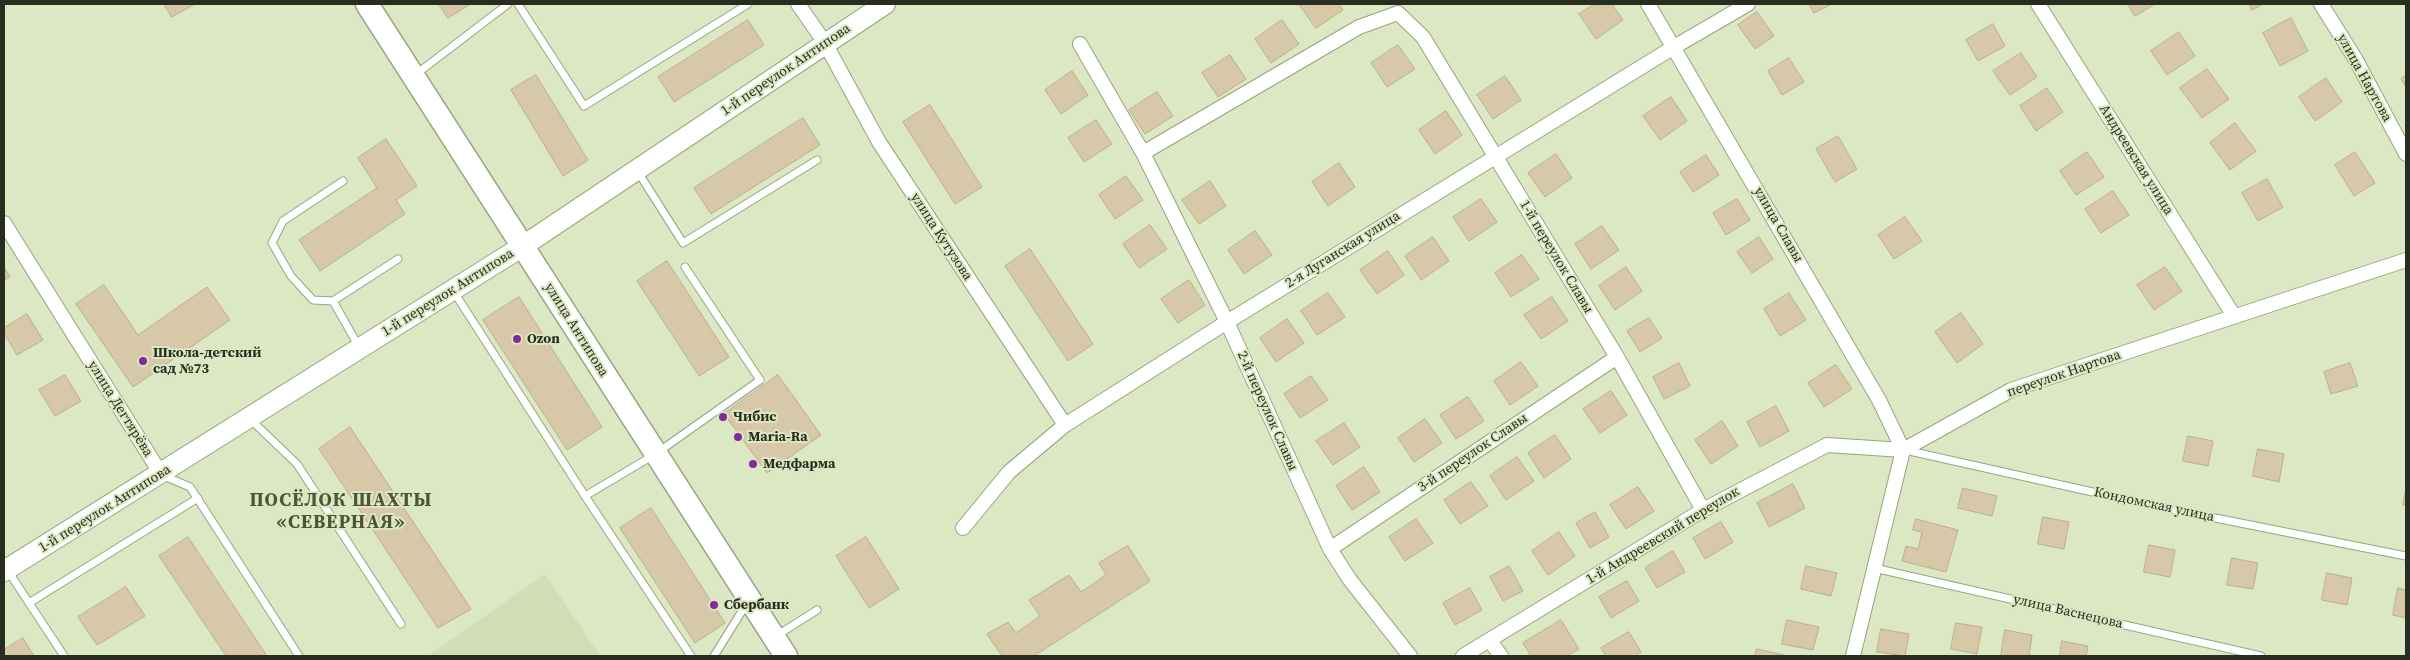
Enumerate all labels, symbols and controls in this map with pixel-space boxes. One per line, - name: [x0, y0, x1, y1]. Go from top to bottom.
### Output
- street label: 1-й переулок Антипова: [718, 20, 854, 120]
- street label: улица Нартова: [2333, 31, 2395, 125]
- street label: Андреевская улица: [2095, 102, 2177, 218]
- street label: улица Славы: [1750, 184, 1806, 266]
- street label: улица Кутузова: [906, 190, 976, 284]
- street label: 1-й переулок Славы: [1516, 197, 1596, 317]
- street label: 2-я Луганская улица: [1283, 208, 1403, 292]
- street label: 1-й переулок Антипова: [379, 245, 517, 341]
- street label: улица Антипова: [540, 280, 612, 380]
- place label: Ozon: [527, 331, 560, 347]
- marker: Ozon: [511, 333, 523, 345]
- place label: Школа-детский сад №73: [153, 345, 261, 378]
- street label: переулок Нартова: [2005, 347, 2123, 401]
- street label: 2-й переулок Славы: [1233, 349, 1301, 473]
- marker: Школа-детский сад №73: [137, 355, 149, 367]
- street label: улица Дегтярёва: [84, 358, 156, 460]
- place label: Чибис: [733, 409, 777, 425]
- street label: 3-й переулок Славы: [1415, 410, 1531, 496]
- marker: Чибис: [717, 411, 729, 423]
- place label: Maria-Ra: [748, 429, 808, 445]
- marker: Maria-Ra: [732, 431, 744, 443]
- place label: Медфарма: [763, 456, 836, 472]
- marker: Медфарма: [747, 458, 759, 470]
- street label: 1-й переулок Антипова: [36, 461, 174, 557]
- street label: 1-й Андреевский переулок: [1583, 484, 1743, 588]
- street label: Кондомская улица: [2092, 484, 2216, 526]
- district label: ПОСЁЛОК ШАХТЫ «СЕВЕРНАЯ»: [248, 490, 434, 534]
- street label: улица Васнецова: [2012, 591, 2124, 633]
- place label: Сбербанк: [724, 597, 789, 613]
- marker: Сбербанк: [708, 599, 720, 611]

